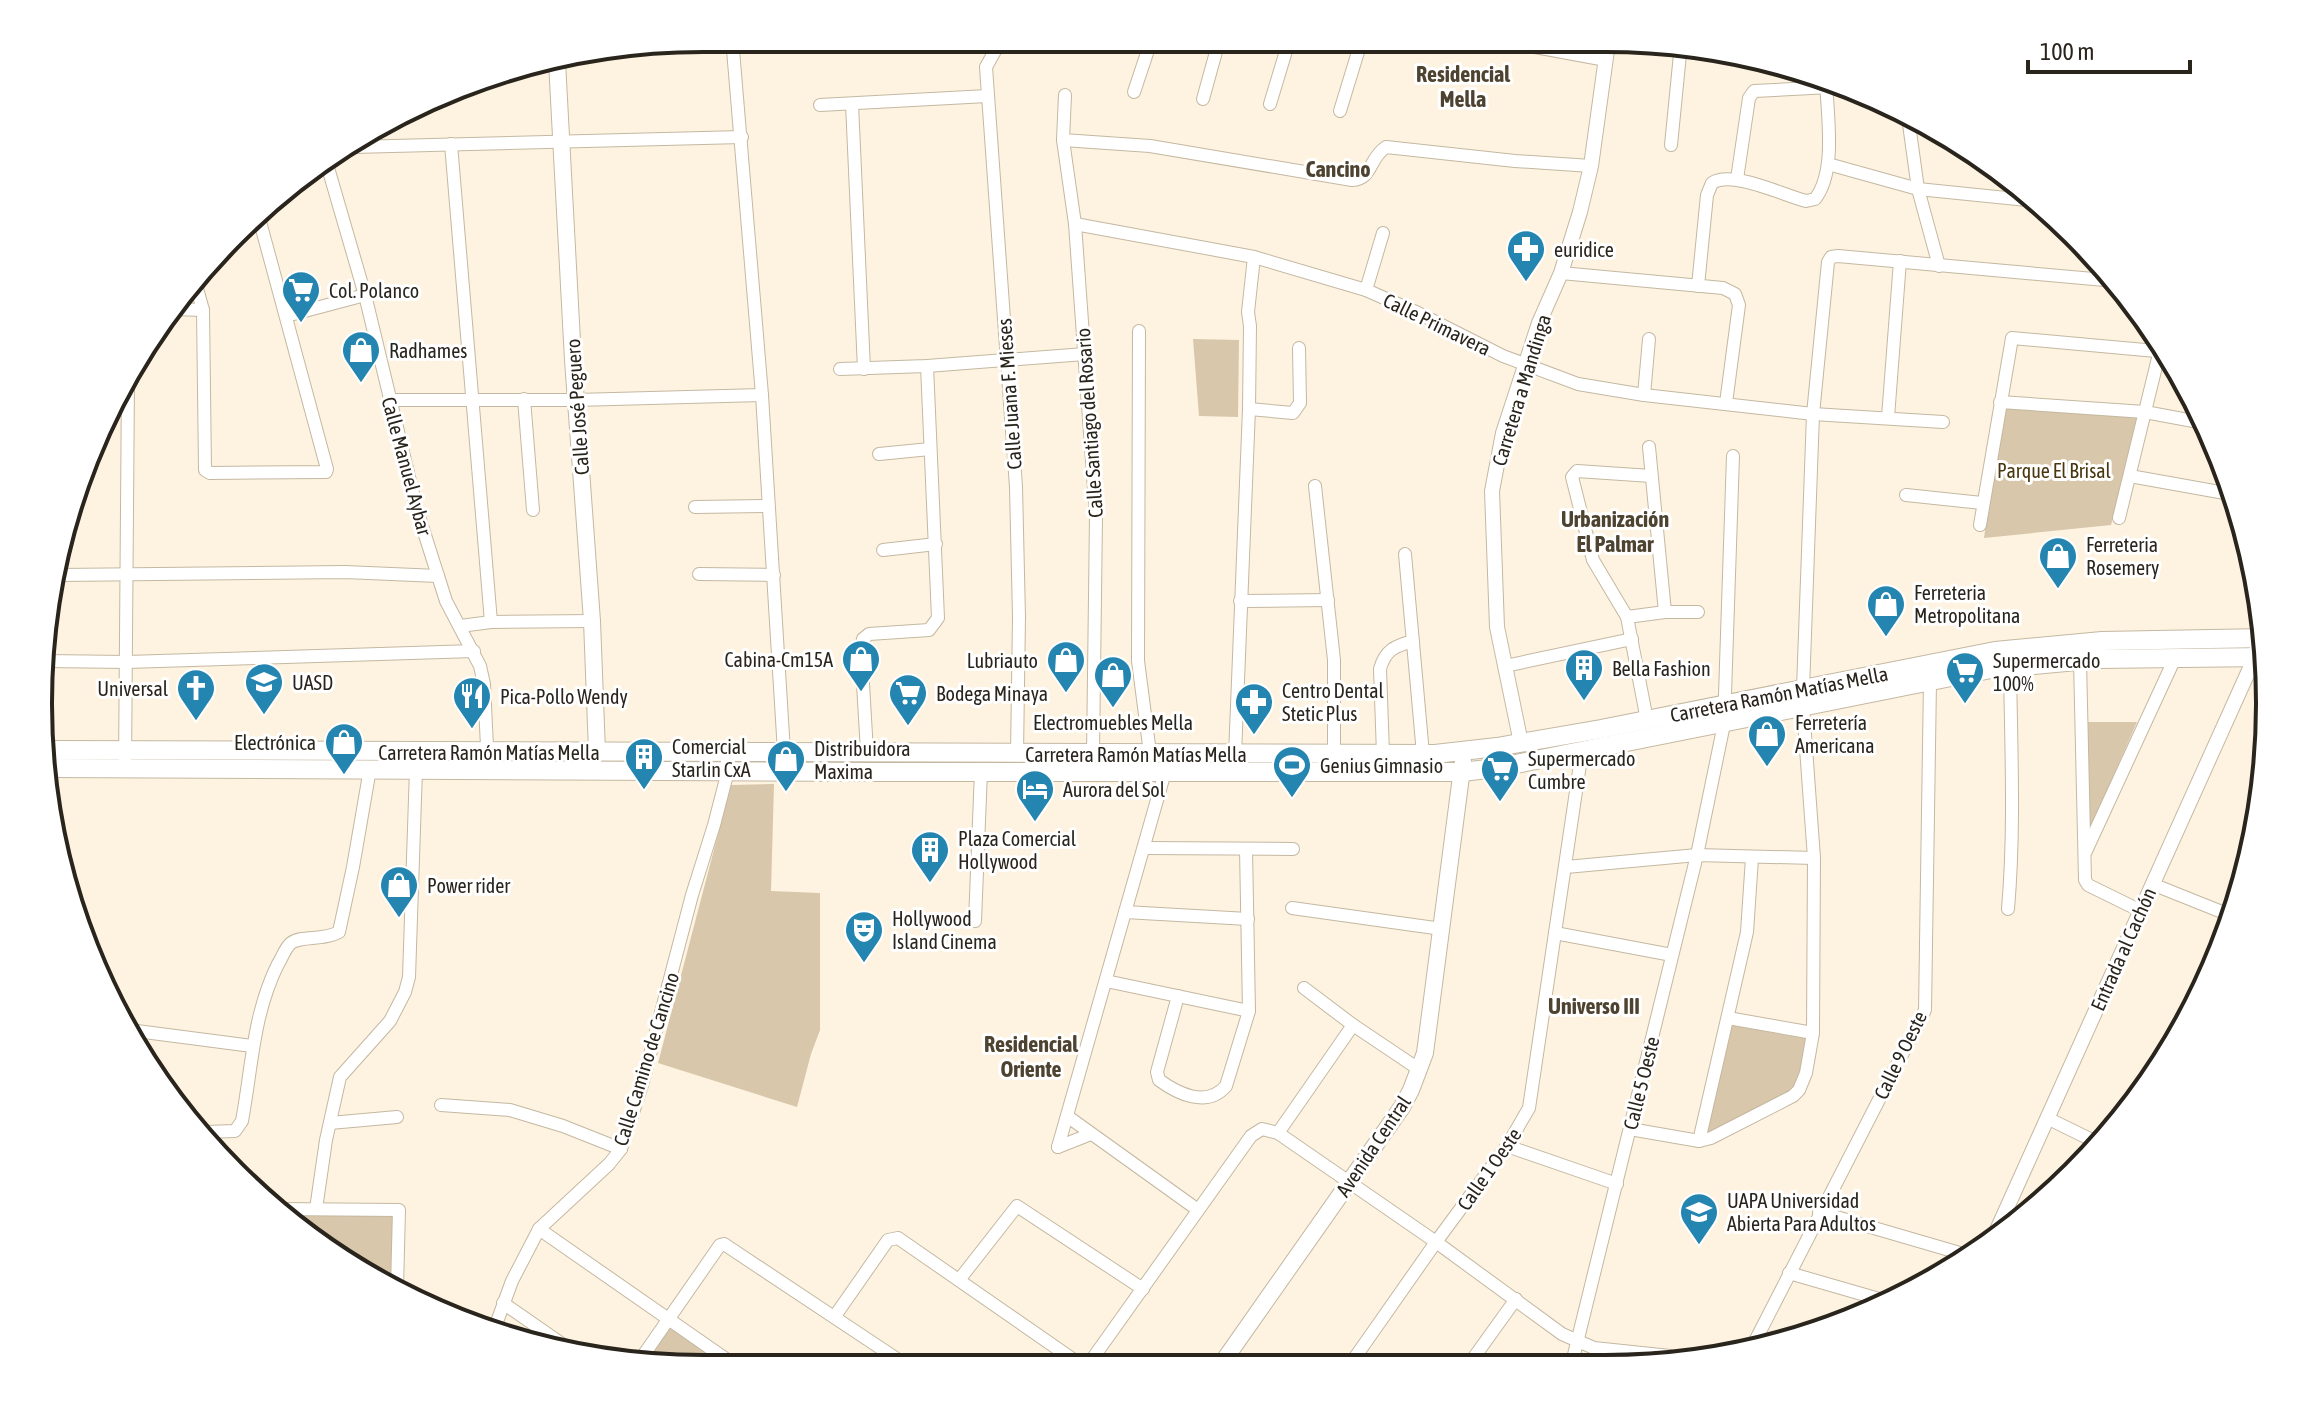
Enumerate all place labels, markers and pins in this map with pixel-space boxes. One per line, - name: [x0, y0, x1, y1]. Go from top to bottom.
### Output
- pharmacy icon: euridice: [1505, 228, 1547, 283]
- place label: euridice: [1554, 238, 1614, 261]
- supermarket icon: Col. Polanco: [280, 269, 322, 324]
- place label: Col. Polanco: [329, 279, 419, 302]
- shop icon: Radhames: [340, 329, 382, 384]
- place label: Radhames: [389, 339, 467, 362]
- place label: Ferreteria Rosemery: [2086, 533, 2159, 579]
- shop icon: Ferreteria Rosemery: [2037, 535, 2079, 590]
- place label: Ferreteria Metropolitana: [1914, 581, 2020, 627]
- shop icon: Ferreteria Metropolitana: [1865, 583, 1907, 638]
- shop icon: Cabina-Cm15A: [840, 638, 882, 693]
- shop icon: Lubriauto: [1045, 639, 1087, 694]
- building icon: Bella Fashion: [1563, 647, 1605, 702]
- place label: Cabina-Cm15A: [725, 648, 833, 671]
- place label: Lubriauto: [967, 649, 1038, 672]
- place label: Supermercado 100%: [1993, 649, 2100, 695]
- supermarket icon: Supermercado 100%: [1944, 650, 1986, 705]
- shop icon: Electromuebles Mella: [1092, 654, 1134, 709]
- place label: Bella Fashion: [1612, 657, 1711, 680]
- school or university icon: UASD: [243, 661, 285, 716]
- church icon: Universal: [175, 667, 217, 722]
- place label: UASD: [292, 671, 333, 694]
- supermarket icon: Bodega Minaya: [887, 672, 929, 727]
- restaurant icon: Pica-Pollo Wendy: [451, 675, 493, 730]
- place label: Universal: [97, 677, 169, 700]
- place label: Centro Dental Stetic Plus: [1282, 679, 1385, 725]
- pharmacy icon: Centro Dental Stetic Plus: [1233, 681, 1275, 736]
- place label: Bodega Minaya: [936, 682, 1048, 705]
- place label: Pica-Pollo Wendy: [500, 685, 628, 708]
- place label: Electromuebles Mella: [1033, 711, 1193, 734]
- place label: Ferretería Americana: [1795, 711, 1874, 757]
- shop icon: Ferretería Americana: [1746, 713, 1788, 768]
- shop icon: Electrónica: [323, 721, 365, 776]
- place label: Electrónica: [234, 731, 316, 754]
- place label: Comercial Starlin CxA: [672, 735, 751, 781]
- building icon: Comercial Starlin CxA: [623, 736, 665, 791]
- place label: Distribuidora Maxima: [814, 737, 911, 783]
- shop icon: Distribuidora Maxima: [765, 738, 807, 793]
- sports icon: Genius Gimnasio: [1271, 744, 1313, 799]
- place label: Supermercado Cumbre: [1528, 747, 1635, 793]
- supermarket icon: Supermercado Cumbre: [1479, 748, 1521, 803]
- place label: Genius Gimnasio: [1320, 754, 1443, 777]
- hotel icon: Aurora del Sol: [1014, 768, 1056, 823]
- place label: Aurora del Sol: [1063, 778, 1166, 801]
- place label: Plaza Comercial Hollywood: [958, 827, 1077, 873]
- building icon: Plaza Comercial Hollywood: [909, 829, 951, 884]
- shop icon: Power rider: [378, 864, 420, 919]
- place label: Power rider: [427, 874, 511, 897]
- place label: Hollywood Island Cinema: [892, 907, 997, 953]
- theatre icon: Hollywood Island Cinema: [843, 909, 885, 964]
- place label: UAPA Universidad Abierta Para Adultos: [1727, 1189, 1876, 1235]
- school or university icon: UAPA Universidad Abierta Para Adultos: [1678, 1191, 1720, 1246]

